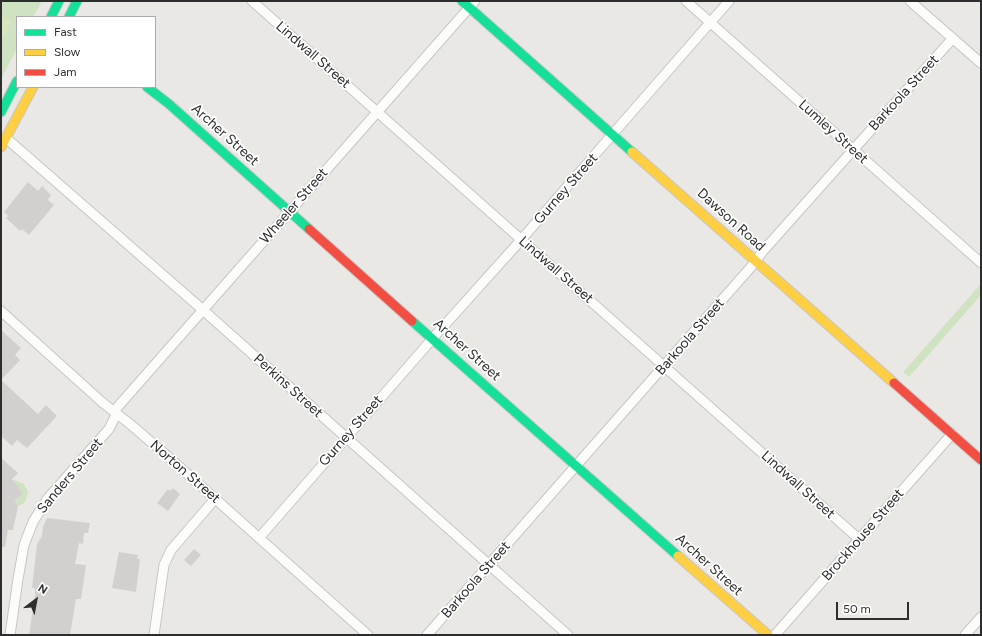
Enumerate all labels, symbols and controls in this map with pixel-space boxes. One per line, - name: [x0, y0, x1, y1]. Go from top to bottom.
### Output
- legend: [16, 16, 156, 88]
- street label: Lindwall Street: [272, 18, 354, 92]
- text: Fast: [54, 25, 77, 39]
- text: Slow: [54, 45, 80, 59]
- street label: Barkoola Street: [866, 52, 942, 134]
- text: Jam: [54, 65, 77, 79]
- street label: Lumley Street: [795, 96, 871, 168]
- street label: Archer Street: [188, 100, 262, 170]
- street label: Gurney Street: [531, 150, 601, 228]
- street label: Wheeler Street: [257, 165, 331, 247]
- street label: Dawson Road: [694, 185, 768, 255]
- street label: Lindwall Street: [515, 233, 597, 307]
- street label: Barkoola Street: [652, 295, 728, 379]
- street label: Archer Street: [430, 315, 504, 385]
- street label: Perkins Street: [250, 351, 326, 421]
- street label: Gurney Street: [316, 392, 386, 470]
- street label: Sanders Street: [34, 435, 106, 517]
- street label: Norton Street: [146, 437, 224, 507]
- street label: Lindwall Street: [758, 448, 838, 522]
- street label: Brockhouse Street: [818, 486, 908, 584]
- street label: Archer Street: [672, 530, 746, 600]
- street label: Barkoola Street: [438, 538, 514, 622]
- north arrow: [16, 580, 56, 620]
- text: N: [36, 582, 50, 597]
- scale bar: [838, 594, 911, 620]
- text: 50 m: [843, 602, 871, 616]

